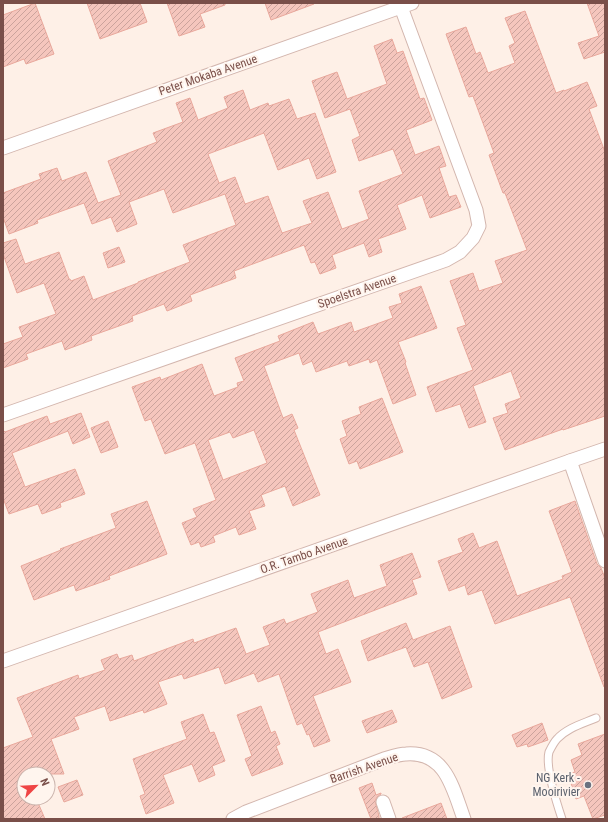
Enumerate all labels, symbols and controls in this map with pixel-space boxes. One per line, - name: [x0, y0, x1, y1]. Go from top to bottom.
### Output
- street label: Peter Mokaba Avenue: [157, 51, 259, 98]
- street label: Spoelstra Avenue: [316, 271, 398, 311]
- street label: O.R. Tambo Avenue: [258, 533, 350, 577]
- street label: Barrish Avenue: [328, 750, 400, 786]
- north arrow: [16, 766, 56, 806]
- place label: NG Kerk - Mooirivier: [533, 771, 580, 799]
- text: N: [37, 776, 52, 788]
- marker: NG Kerk - Mooirivier: [583, 780, 593, 790]

